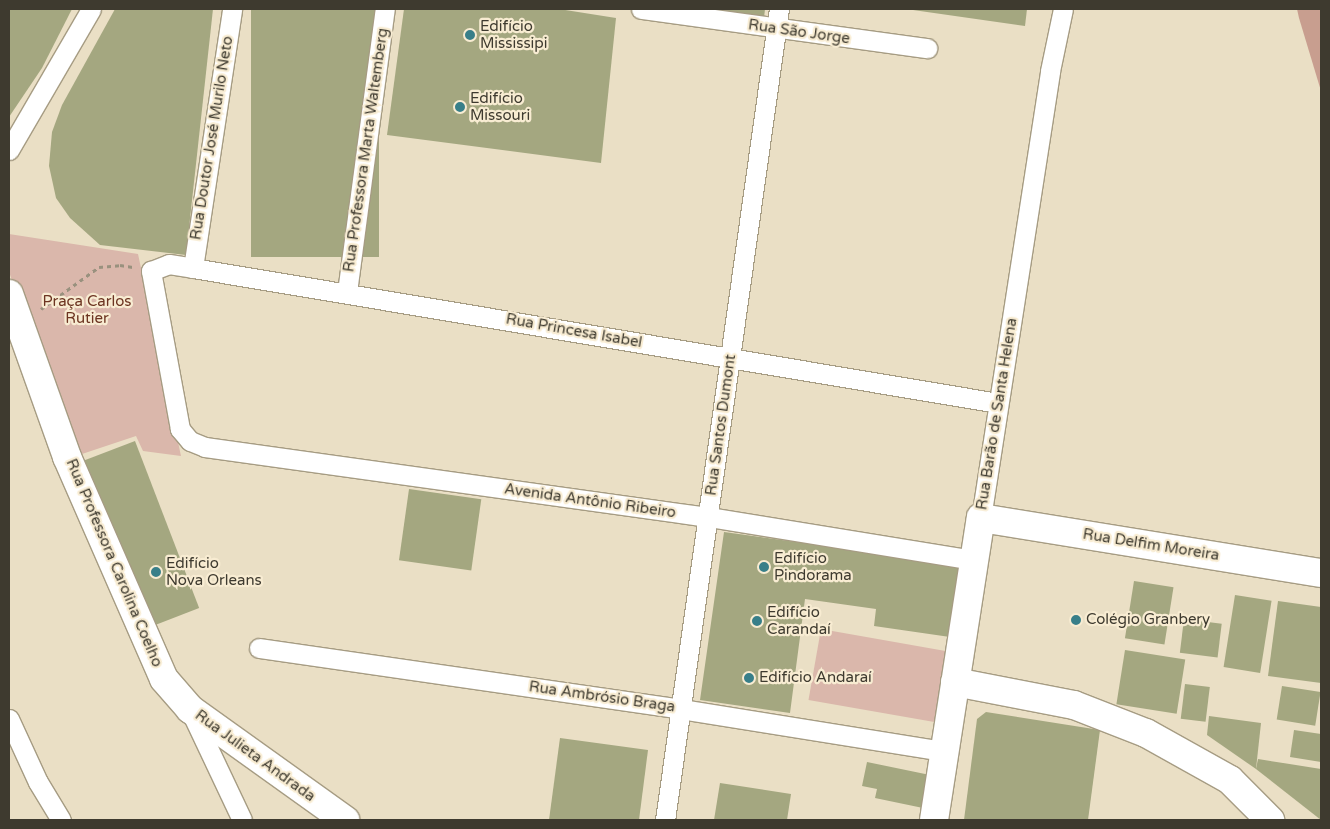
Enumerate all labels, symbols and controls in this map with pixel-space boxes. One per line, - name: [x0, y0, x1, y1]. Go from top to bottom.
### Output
- street label: Rua São Jorge: [747, 16, 851, 48]
- place label: Edifício Mississipi: [480, 17, 548, 52]
- street label: Rua Professora Marta Waltemberg: [340, 27, 392, 273]
- marker: Edifício Mississipi: [464, 29, 476, 41]
- street label: Rua Doutor José Murilo Neto: [187, 35, 237, 241]
- place label: Edifício Missouri: [470, 89, 530, 124]
- marker: Edifício Missouri: [454, 101, 466, 113]
- park label: Praça Carlos Rutier: [42, 292, 132, 327]
- street label: Rua Princesa Isabel: [504, 310, 644, 352]
- street label: Rua Barão de Santa Helena: [973, 317, 1021, 511]
- street label: Rua Santos Dumont: [702, 353, 740, 497]
- street label: Rua Professora Carolina Coelho: [62, 456, 166, 670]
- street label: Avenida Antônio Ribeiro: [503, 480, 677, 522]
- street label: Rua Delfim Moreira: [1081, 525, 1221, 565]
- place label: Edifício Pindorama: [774, 549, 852, 584]
- place label: Edifício Nova Orleans: [166, 554, 262, 589]
- marker: Edifício Pindorama: [758, 561, 770, 573]
- marker: Edifício Nova Orleans: [150, 566, 162, 578]
- place label: Edifício Carandaí: [767, 603, 831, 638]
- place label: Colégio Granbery: [1086, 611, 1210, 629]
- marker: Colégio Granbery: [1070, 614, 1082, 626]
- marker: Edifício Carandaí: [751, 615, 763, 627]
- place label: Edifício Andaraí: [759, 669, 872, 687]
- marker: Edifício Andaraí: [743, 672, 755, 684]
- street label: Rua Ambrósio Braga: [528, 678, 676, 716]
- street label: Rua Julieta Andrada: [191, 706, 319, 806]

